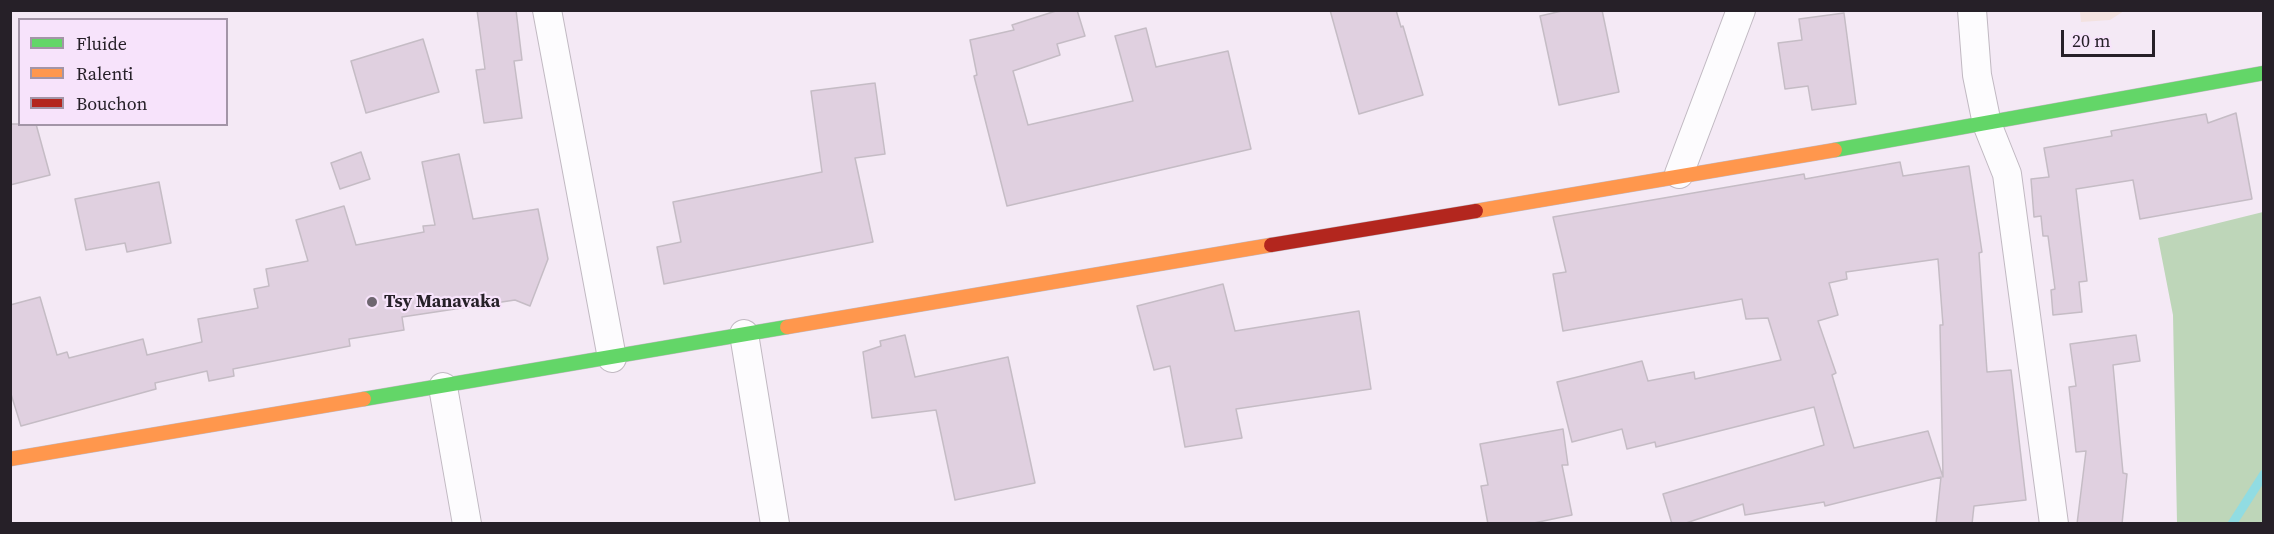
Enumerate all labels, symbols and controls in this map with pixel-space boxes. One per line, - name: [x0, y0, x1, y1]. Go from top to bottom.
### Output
- legend: [18, 18, 228, 126]
- scale bar: [2064, 18, 2158, 56]
- text: 20 m: [2072, 28, 2110, 53]
- text: Fluide: [76, 31, 127, 56]
- text: Ralenti: [76, 61, 133, 86]
- text: Bouchon: [76, 91, 148, 116]
- place label: Tsy Manavaka: [384, 291, 500, 313]
- marker: Tsy Manavaka: [365, 295, 379, 309]

